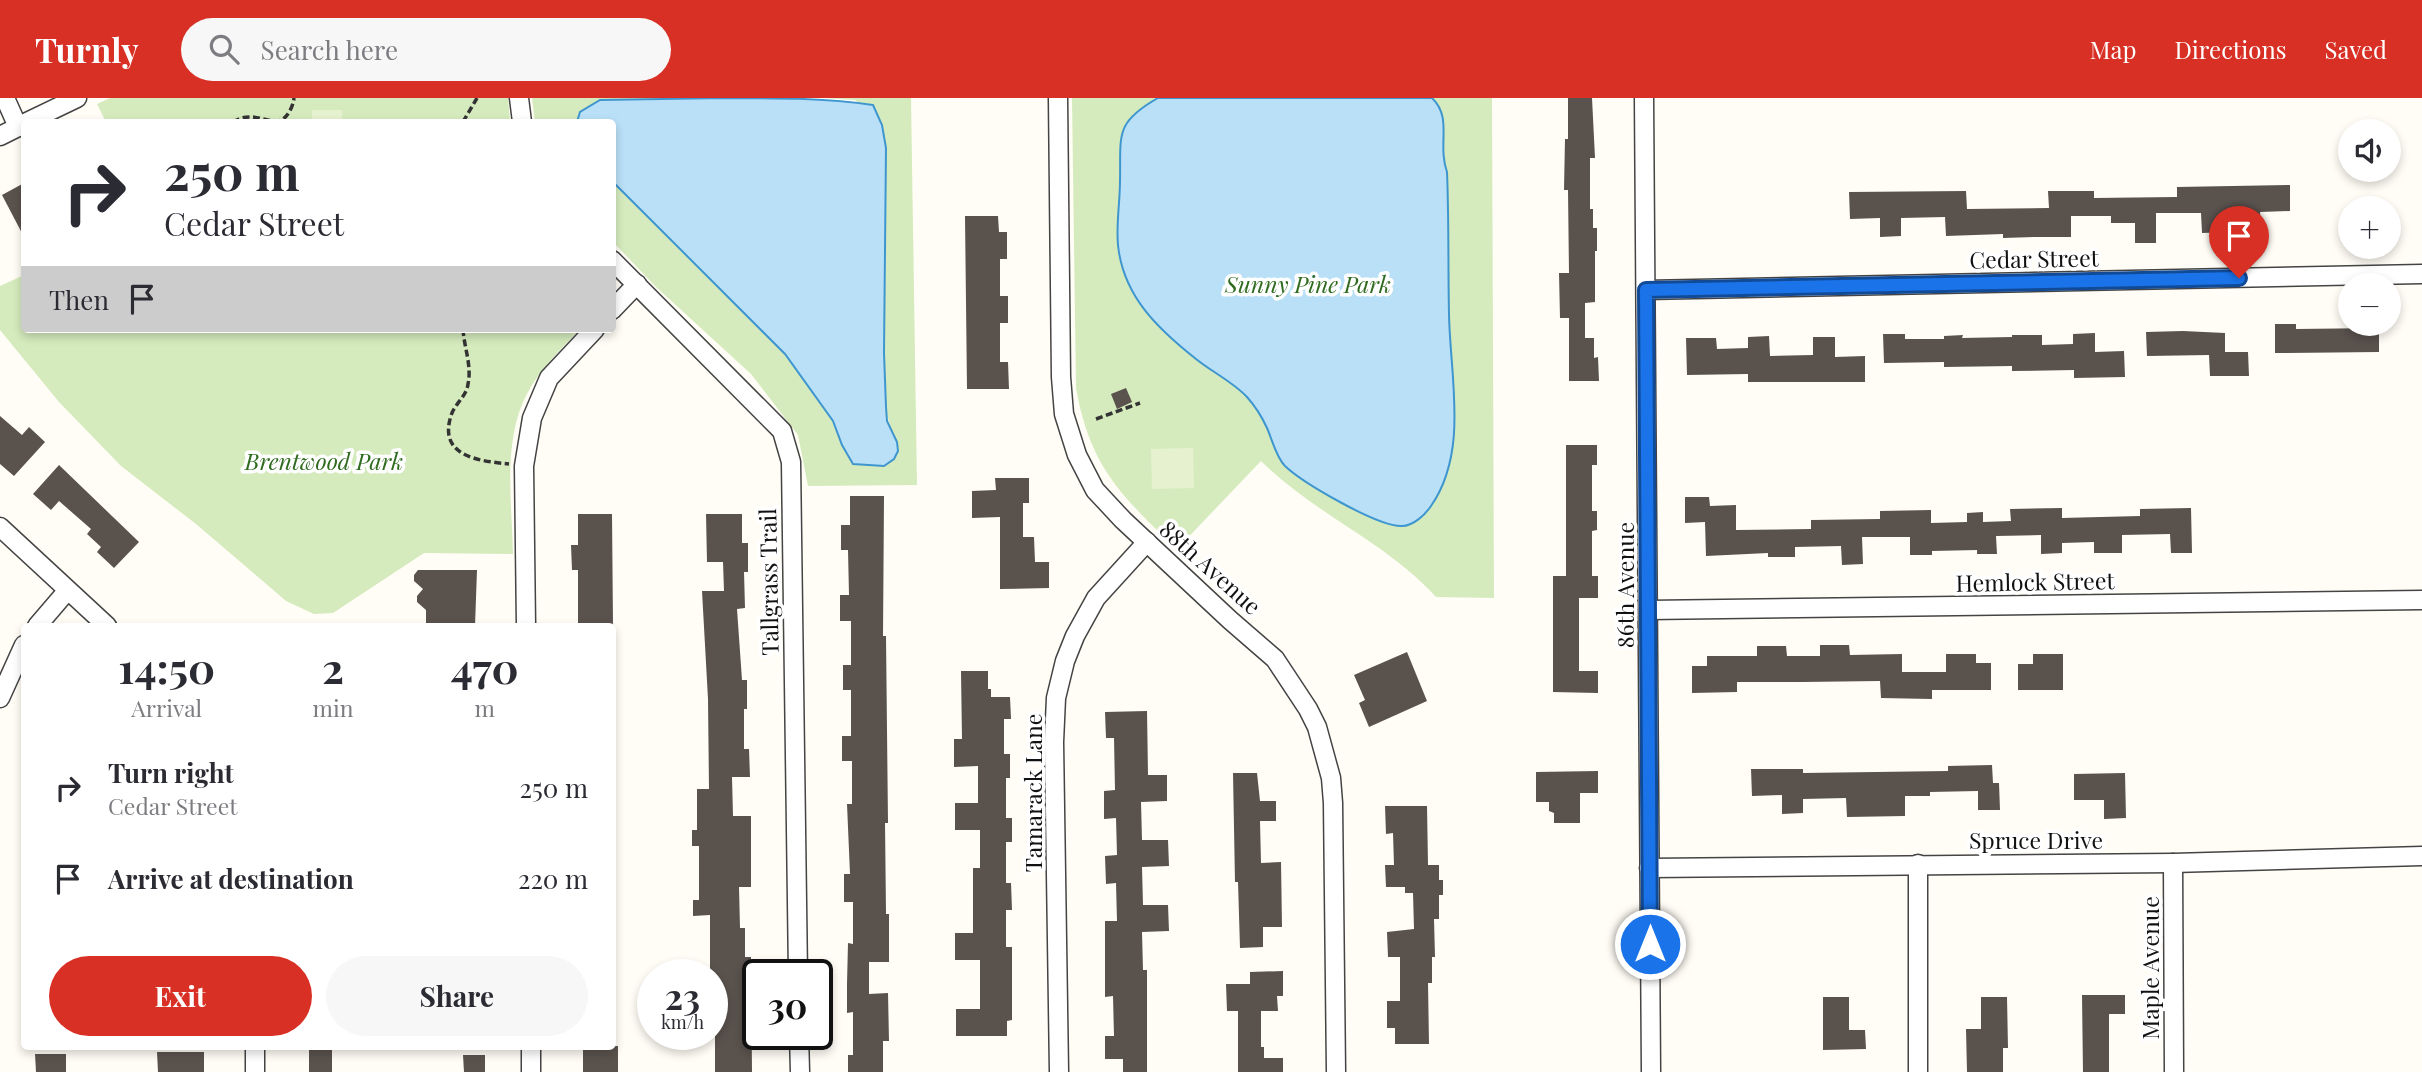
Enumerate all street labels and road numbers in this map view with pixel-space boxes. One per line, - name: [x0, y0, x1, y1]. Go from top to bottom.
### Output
- street label: Cedar Street: [1969, 241, 2100, 275]
- street label: Tallgrass Trail: [751, 508, 785, 656]
- street label: 88th Avenue: [1154, 513, 1268, 621]
- street label: 86th Avenue: [1609, 522, 1640, 648]
- street label: Hemlock Street: [1955, 564, 2116, 598]
- street label: Tamarack Lane: [1017, 714, 1048, 872]
- street label: Spruce Drive: [1969, 824, 2103, 855]
- street label: Maple Avenue: [2134, 896, 2165, 1040]

